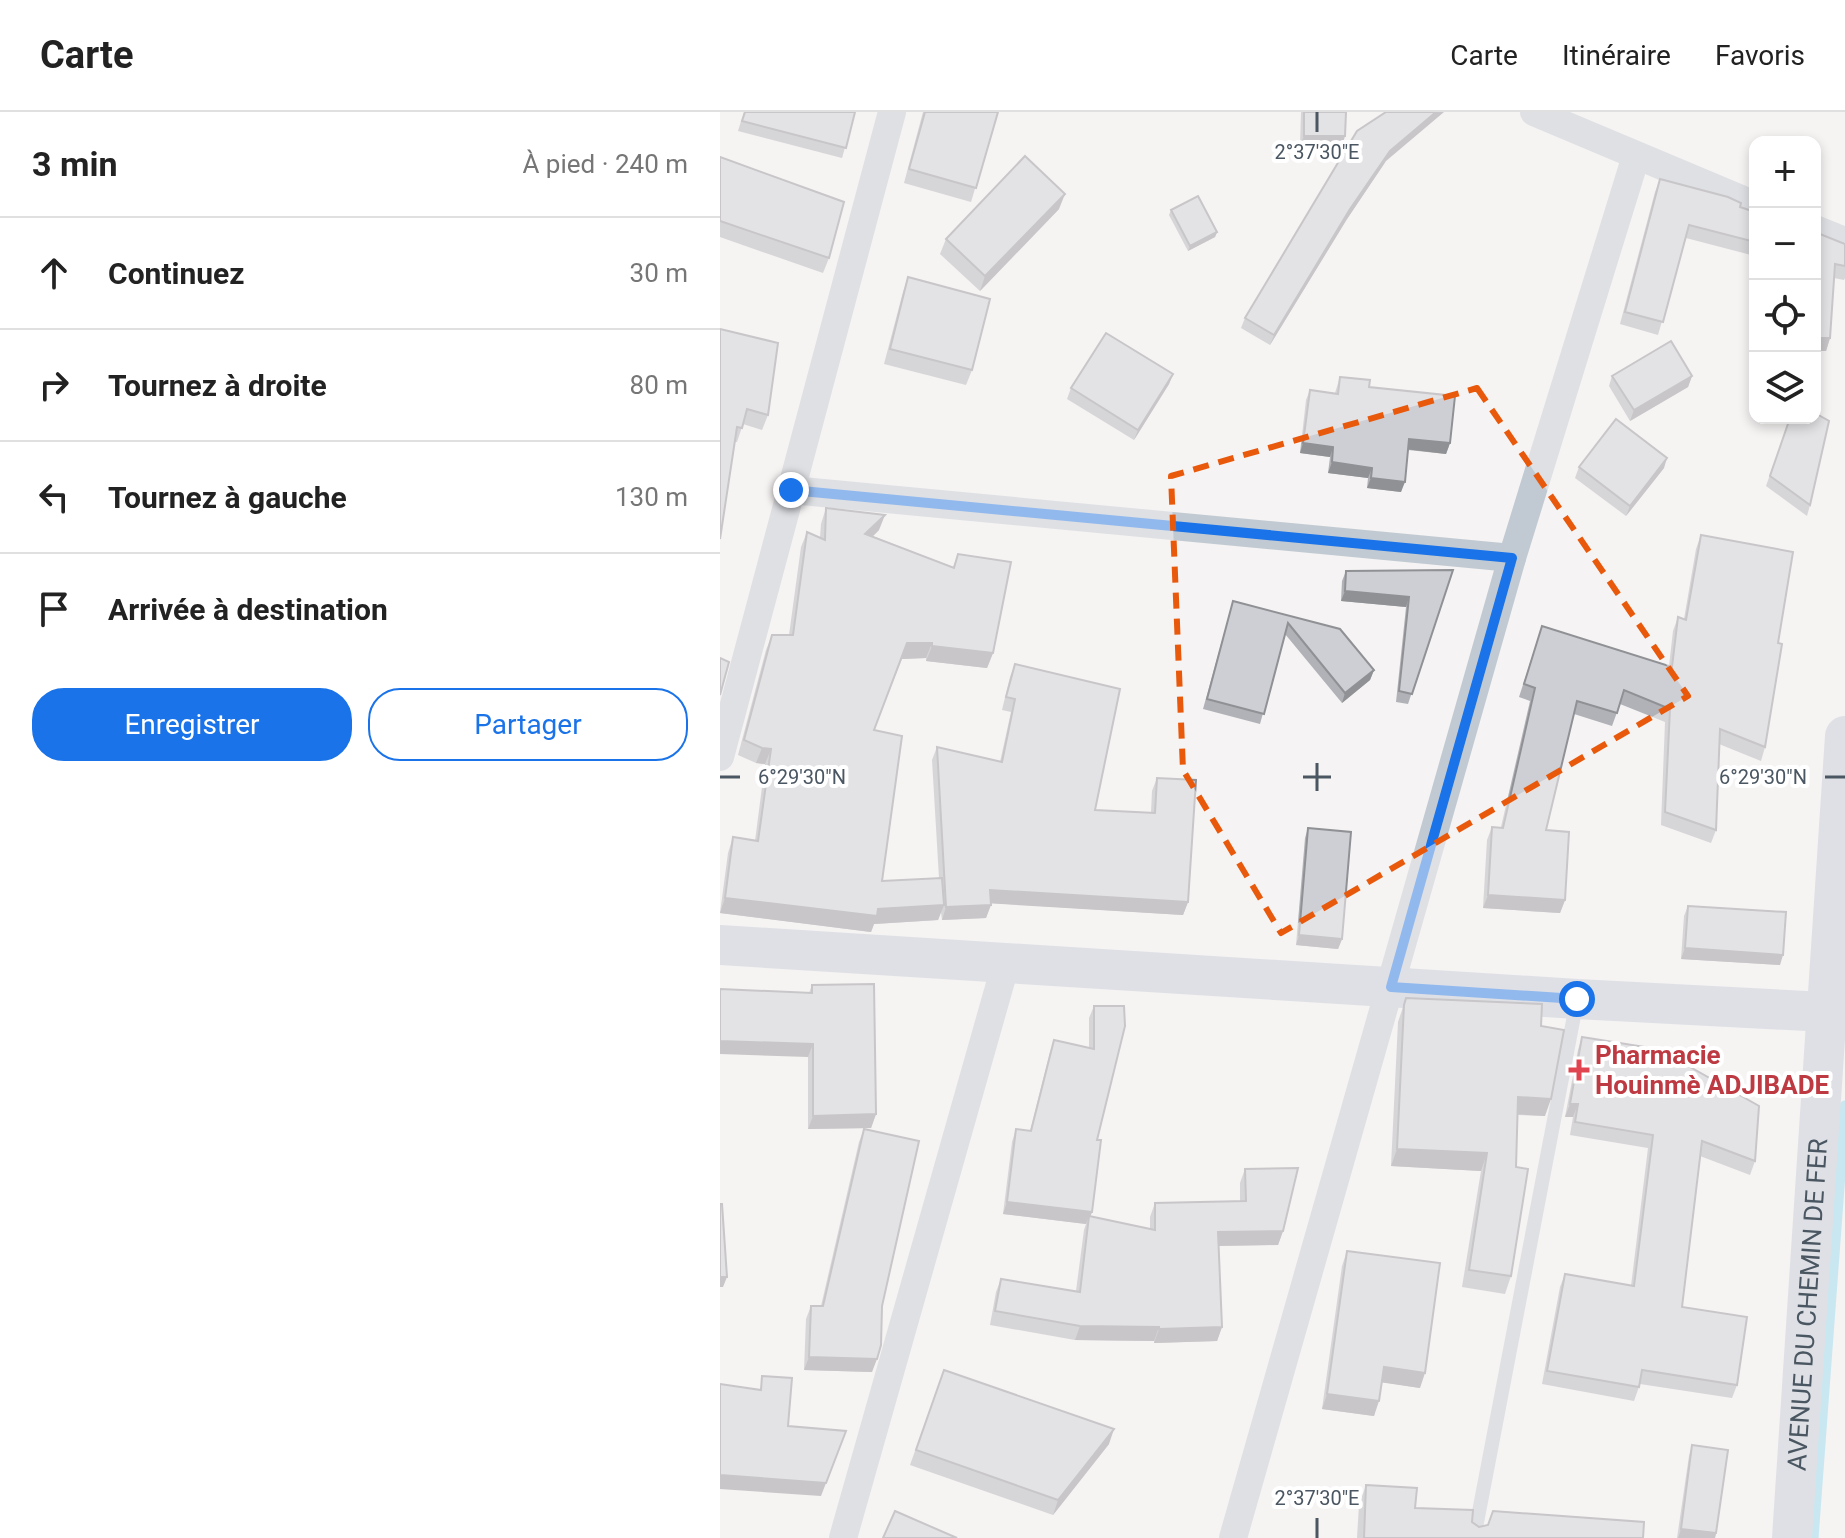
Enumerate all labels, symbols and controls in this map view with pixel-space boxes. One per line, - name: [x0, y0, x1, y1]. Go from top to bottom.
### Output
- text: Carte: [40, 33, 133, 77]
- text: Carte: [1450, 39, 1518, 72]
- text: Itinéraire: [1562, 39, 1671, 72]
- text: Favoris: [1715, 39, 1805, 72]
- map controls: [1749, 136, 1821, 424]
- button: +: [1749, 136, 1821, 208]
- text: 2°37'30"E: [1275, 140, 1359, 164]
- text: 3 min: [32, 144, 117, 184]
- text: À pied · 240 m: [522, 149, 688, 179]
- button: −: [1749, 208, 1821, 280]
- icon: ahead: [32, 251, 76, 295]
- text: Continuez: [108, 256, 245, 291]
- text: 30 m: [630, 258, 688, 288]
- button: locate: [1749, 280, 1821, 352]
- button: layers: [1749, 352, 1821, 424]
- icon: right: [32, 363, 76, 407]
- text: Tournez à droite: [108, 368, 327, 403]
- text: 80 m: [630, 370, 688, 400]
- route end: [773, 472, 809, 508]
- icon: left: [32, 475, 76, 519]
- text: Tournez à gauche: [108, 480, 347, 515]
- text: 130 m: [615, 482, 688, 512]
- icon: arrive: [32, 587, 76, 631]
- text: Arrivée à destination: [108, 592, 388, 627]
- button: Enregistrer: [32, 688, 352, 761]
- button: Partager: [368, 688, 688, 761]
- text: 6°29'30"N: [758, 765, 846, 789]
- text: 6°29'30"N: [1719, 765, 1807, 789]
- route start: [1559, 981, 1595, 1017]
- place label: Pharmacie Houinmè ADJIBADE: [1595, 1040, 1830, 1100]
- marker: Pharmacie Houinmè ADJIBADE: [1570, 1061, 1588, 1079]
- street label: AVENUE DU CHEMIN DE FER: [1781, 1137, 1833, 1472]
- text: 2°37'30"E: [1275, 1486, 1359, 1510]

